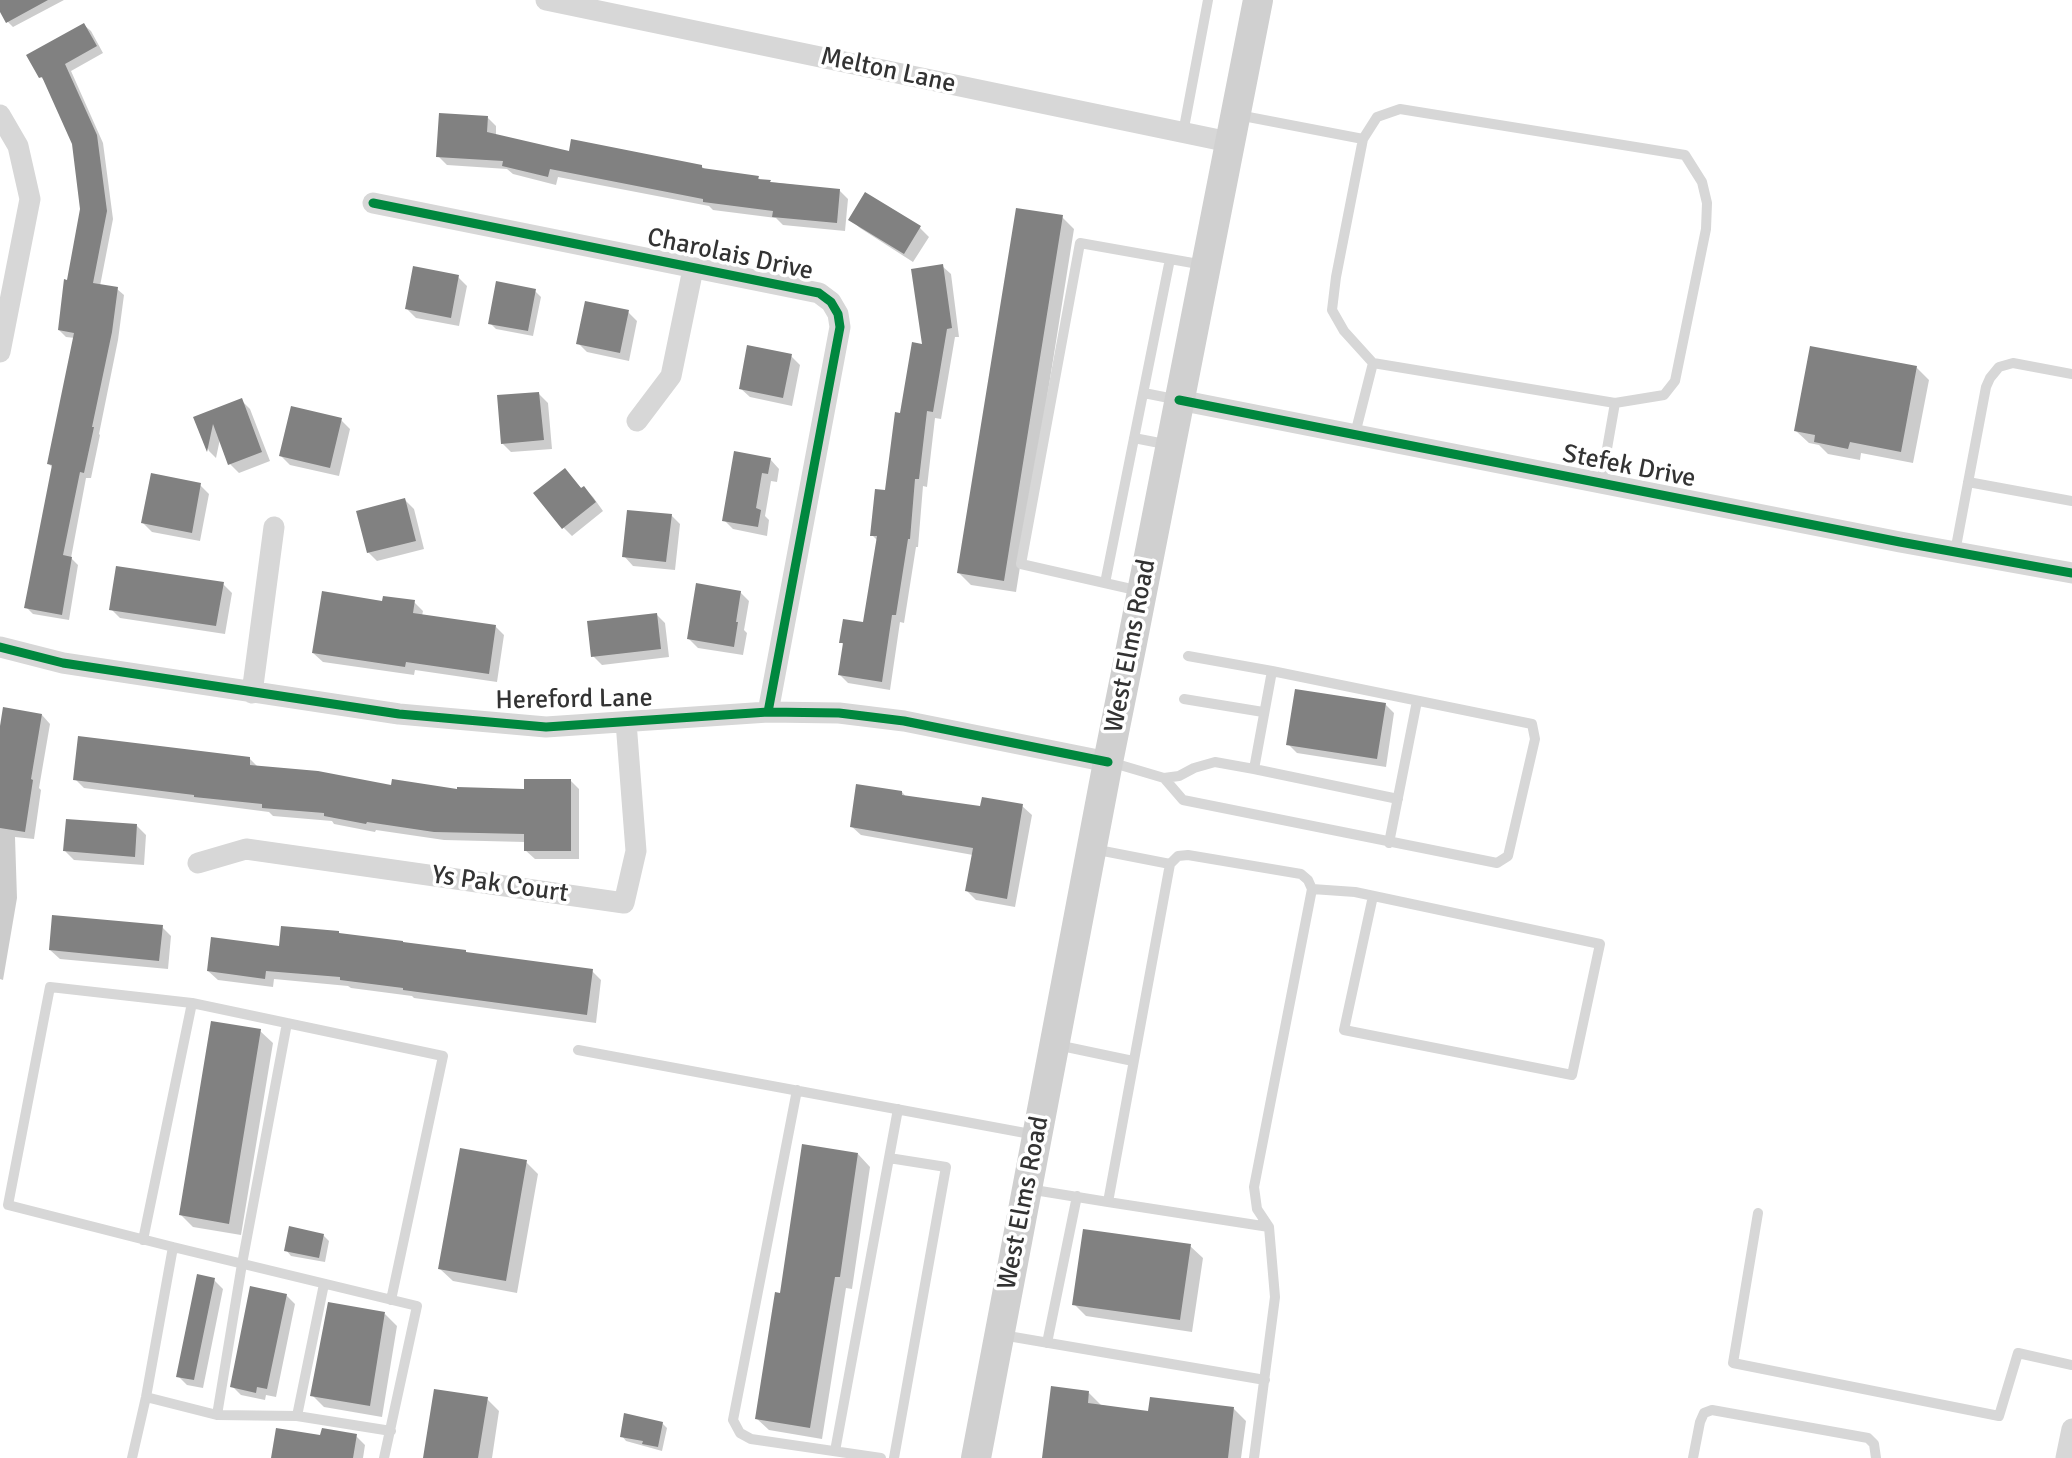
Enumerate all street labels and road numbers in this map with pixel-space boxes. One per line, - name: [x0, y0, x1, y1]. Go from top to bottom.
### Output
- street label: Melton Lane: [818, 41, 958, 101]
- street label: Charolais Drive: [644, 222, 816, 288]
- street label: Stefek Drive: [1560, 439, 1698, 495]
- street label: West Elms Road: [1099, 557, 1163, 735]
- street label: Hereford Lane: [495, 683, 653, 717]
- street label: Ys Pak Court: [430, 860, 570, 910]
- street label: West Elms Road: [992, 1114, 1056, 1292]

